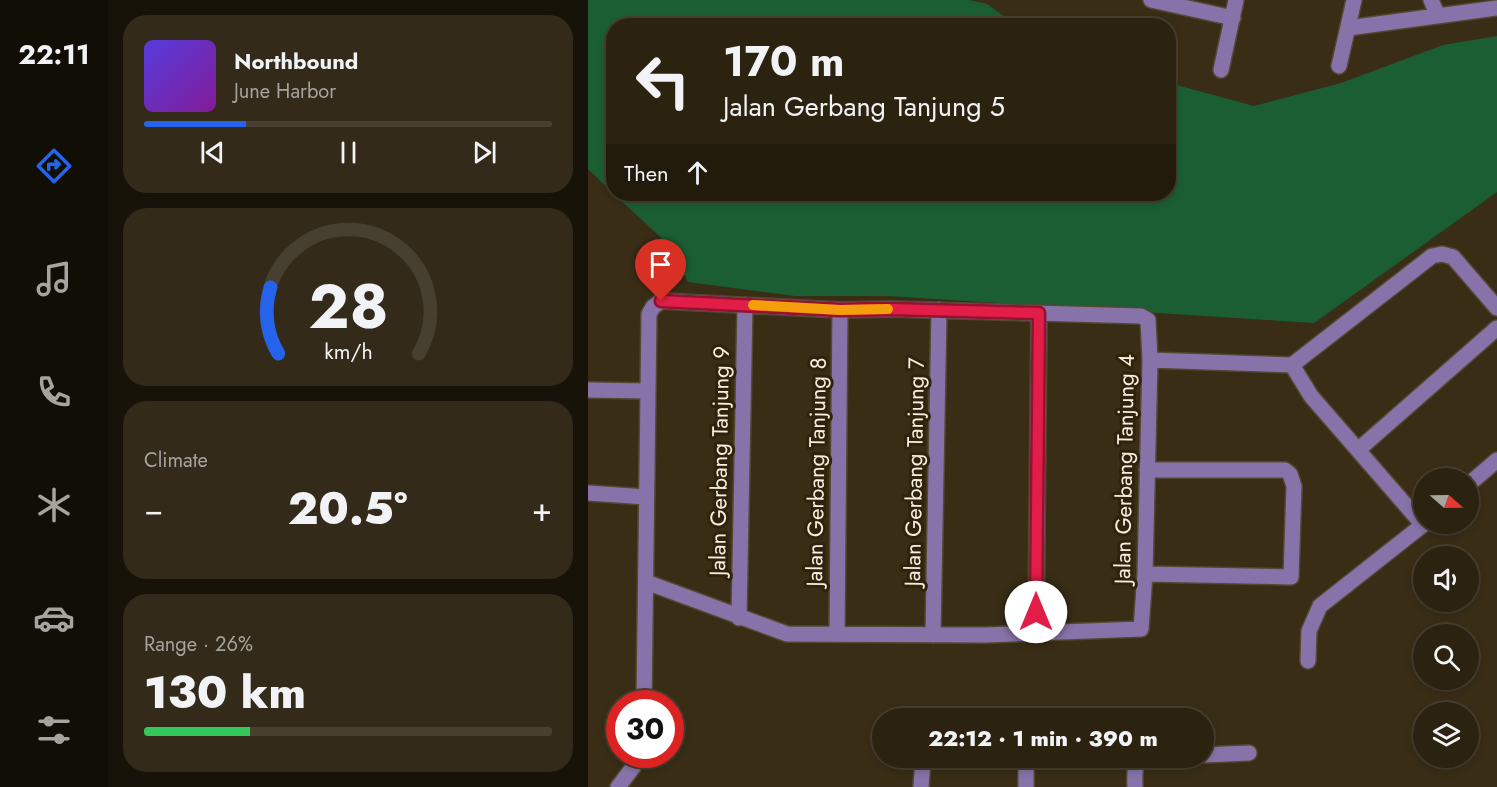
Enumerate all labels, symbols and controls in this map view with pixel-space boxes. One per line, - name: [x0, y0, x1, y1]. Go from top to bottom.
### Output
- text: 170 m: [723, 31, 845, 92]
- text: 22:11: [18, 35, 90, 74]
- icon: left: [624, 42, 702, 120]
- text: Northbound: [234, 45, 358, 77]
- text: June Harbor: [234, 77, 336, 106]
- text: Jalan Gerbang Tanjung 5: [723, 87, 1005, 126]
- icon: previous: [196, 136, 229, 169]
- icon: pause: [332, 136, 365, 169]
- icon: next: [468, 136, 501, 169]
- icon: directions: [33, 145, 75, 187]
- icon: ahead: [681, 156, 714, 189]
- text: Then: [624, 157, 669, 189]
- pin: [635, 239, 686, 301]
- icon: arrive: [644, 248, 677, 281]
- icon: music: [33, 258, 75, 300]
- text: 28: [308, 261, 388, 351]
- text: km/h: [324, 336, 372, 367]
- street label: Jalan Gerbang Tanjung 9: [701, 346, 737, 579]
- street label: Jalan Gerbang Tanjung 4: [1106, 354, 1142, 587]
- street label: Jalan Gerbang Tanjung 8: [798, 357, 834, 590]
- street label: Jalan Gerbang Tanjung 7: [896, 357, 932, 590]
- icon: phone: [33, 371, 75, 413]
- text: Climate: [144, 446, 208, 475]
- north arrow: [1413, 468, 1479, 534]
- map controls: [1413, 468, 1479, 768]
- text: 20.5°: [288, 476, 408, 541]
- icon: climate: [33, 484, 75, 526]
- text: −: [144, 486, 163, 533]
- text: +: [532, 486, 552, 533]
- button: sound: [1413, 546, 1479, 612]
- position arrow: [1004, 580, 1068, 644]
- icon: car: [33, 597, 75, 639]
- button: search: [1413, 624, 1479, 690]
- text: Range · 26%: [144, 630, 253, 659]
- text: 130 km: [144, 660, 306, 725]
- speed limit sign: 30: [606, 690, 684, 768]
- button: layers: [1413, 702, 1479, 768]
- icon: filters: [33, 709, 75, 751]
- text: 22:12 · 1 min · 390 m: [928, 722, 1158, 754]

